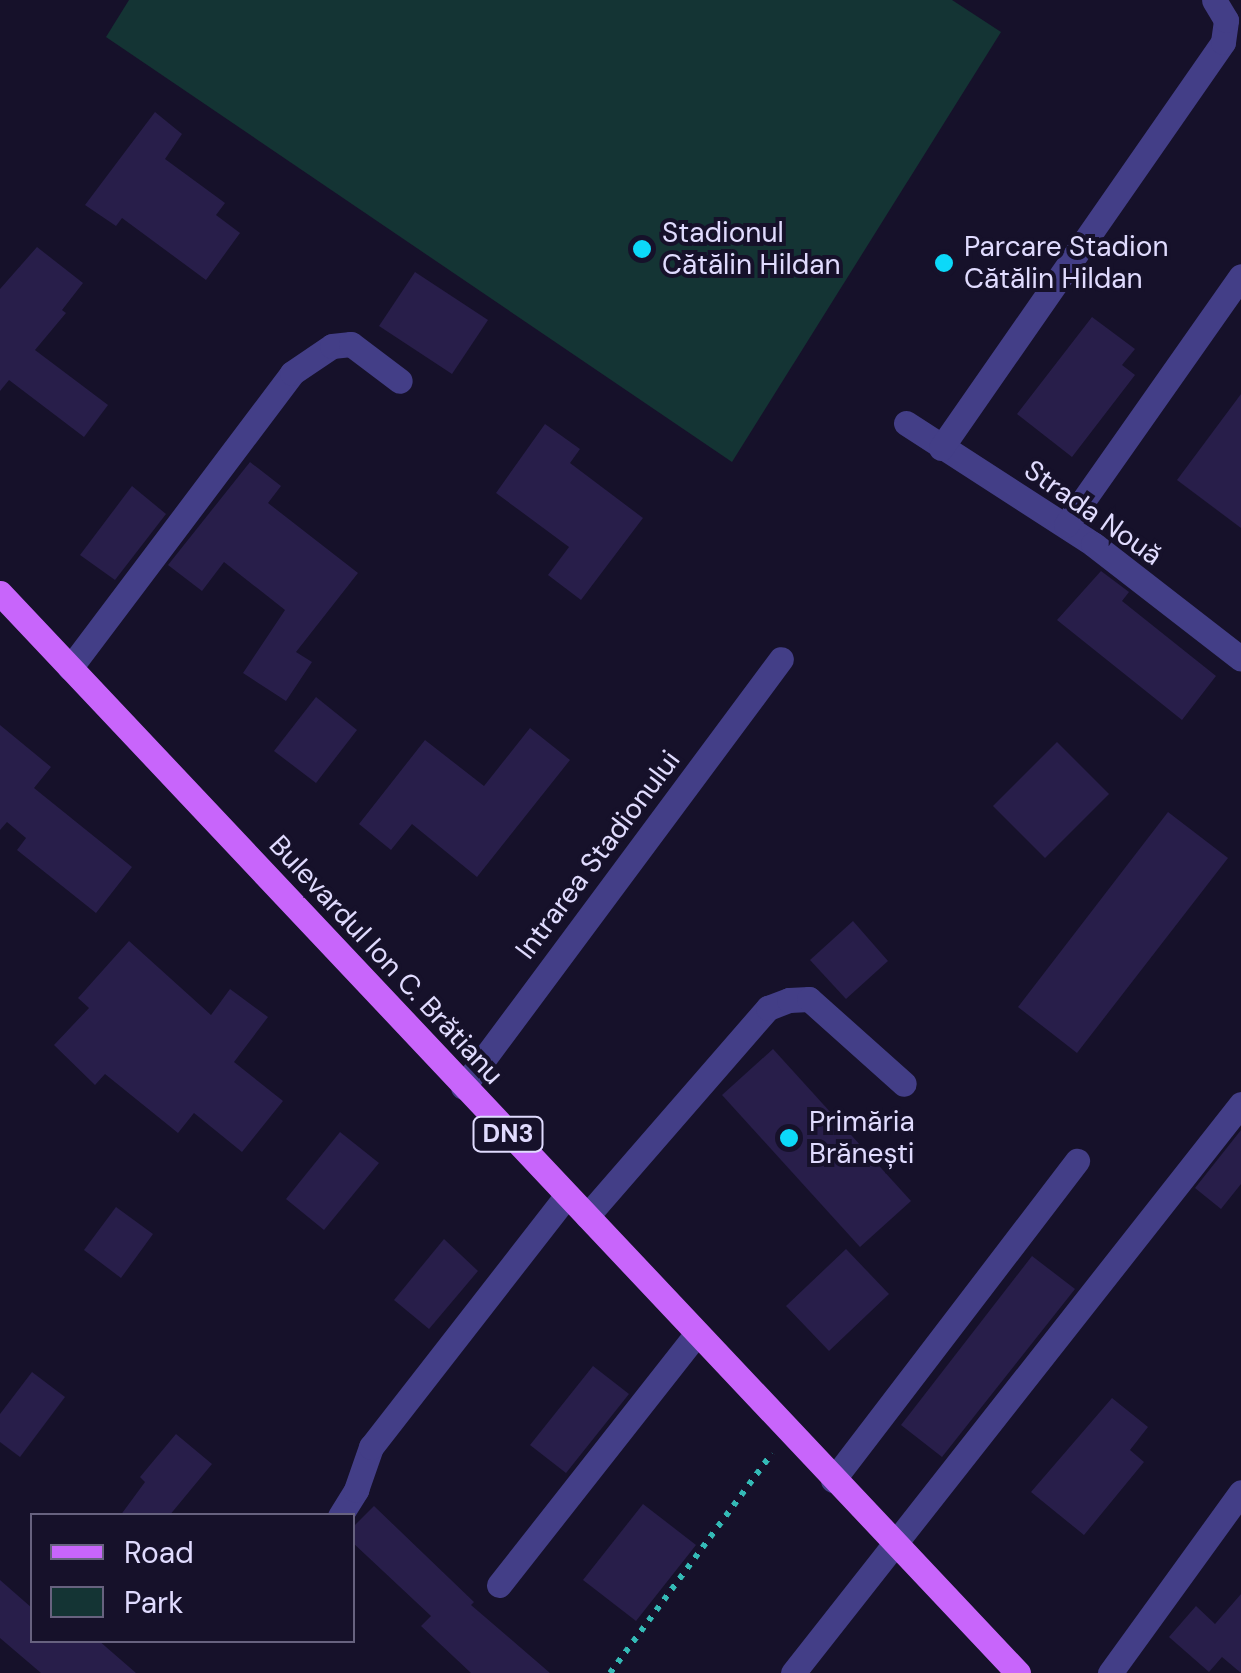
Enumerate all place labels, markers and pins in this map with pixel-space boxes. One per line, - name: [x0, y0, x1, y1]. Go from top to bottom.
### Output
- place label: Stadionul Cătălin Hildan: [662, 216, 840, 282]
- place label: Parcare Stadion Cătălin Hildan: [964, 230, 1168, 296]
- marker: Stadionul Cătălin Hildan: [631, 238, 653, 260]
- marker: Parcare Stadion Cătălin Hildan: [933, 252, 955, 274]
- place label: Primăria Brănești: [809, 1105, 915, 1171]
- marker: Primăria Brănești: [778, 1127, 800, 1149]

